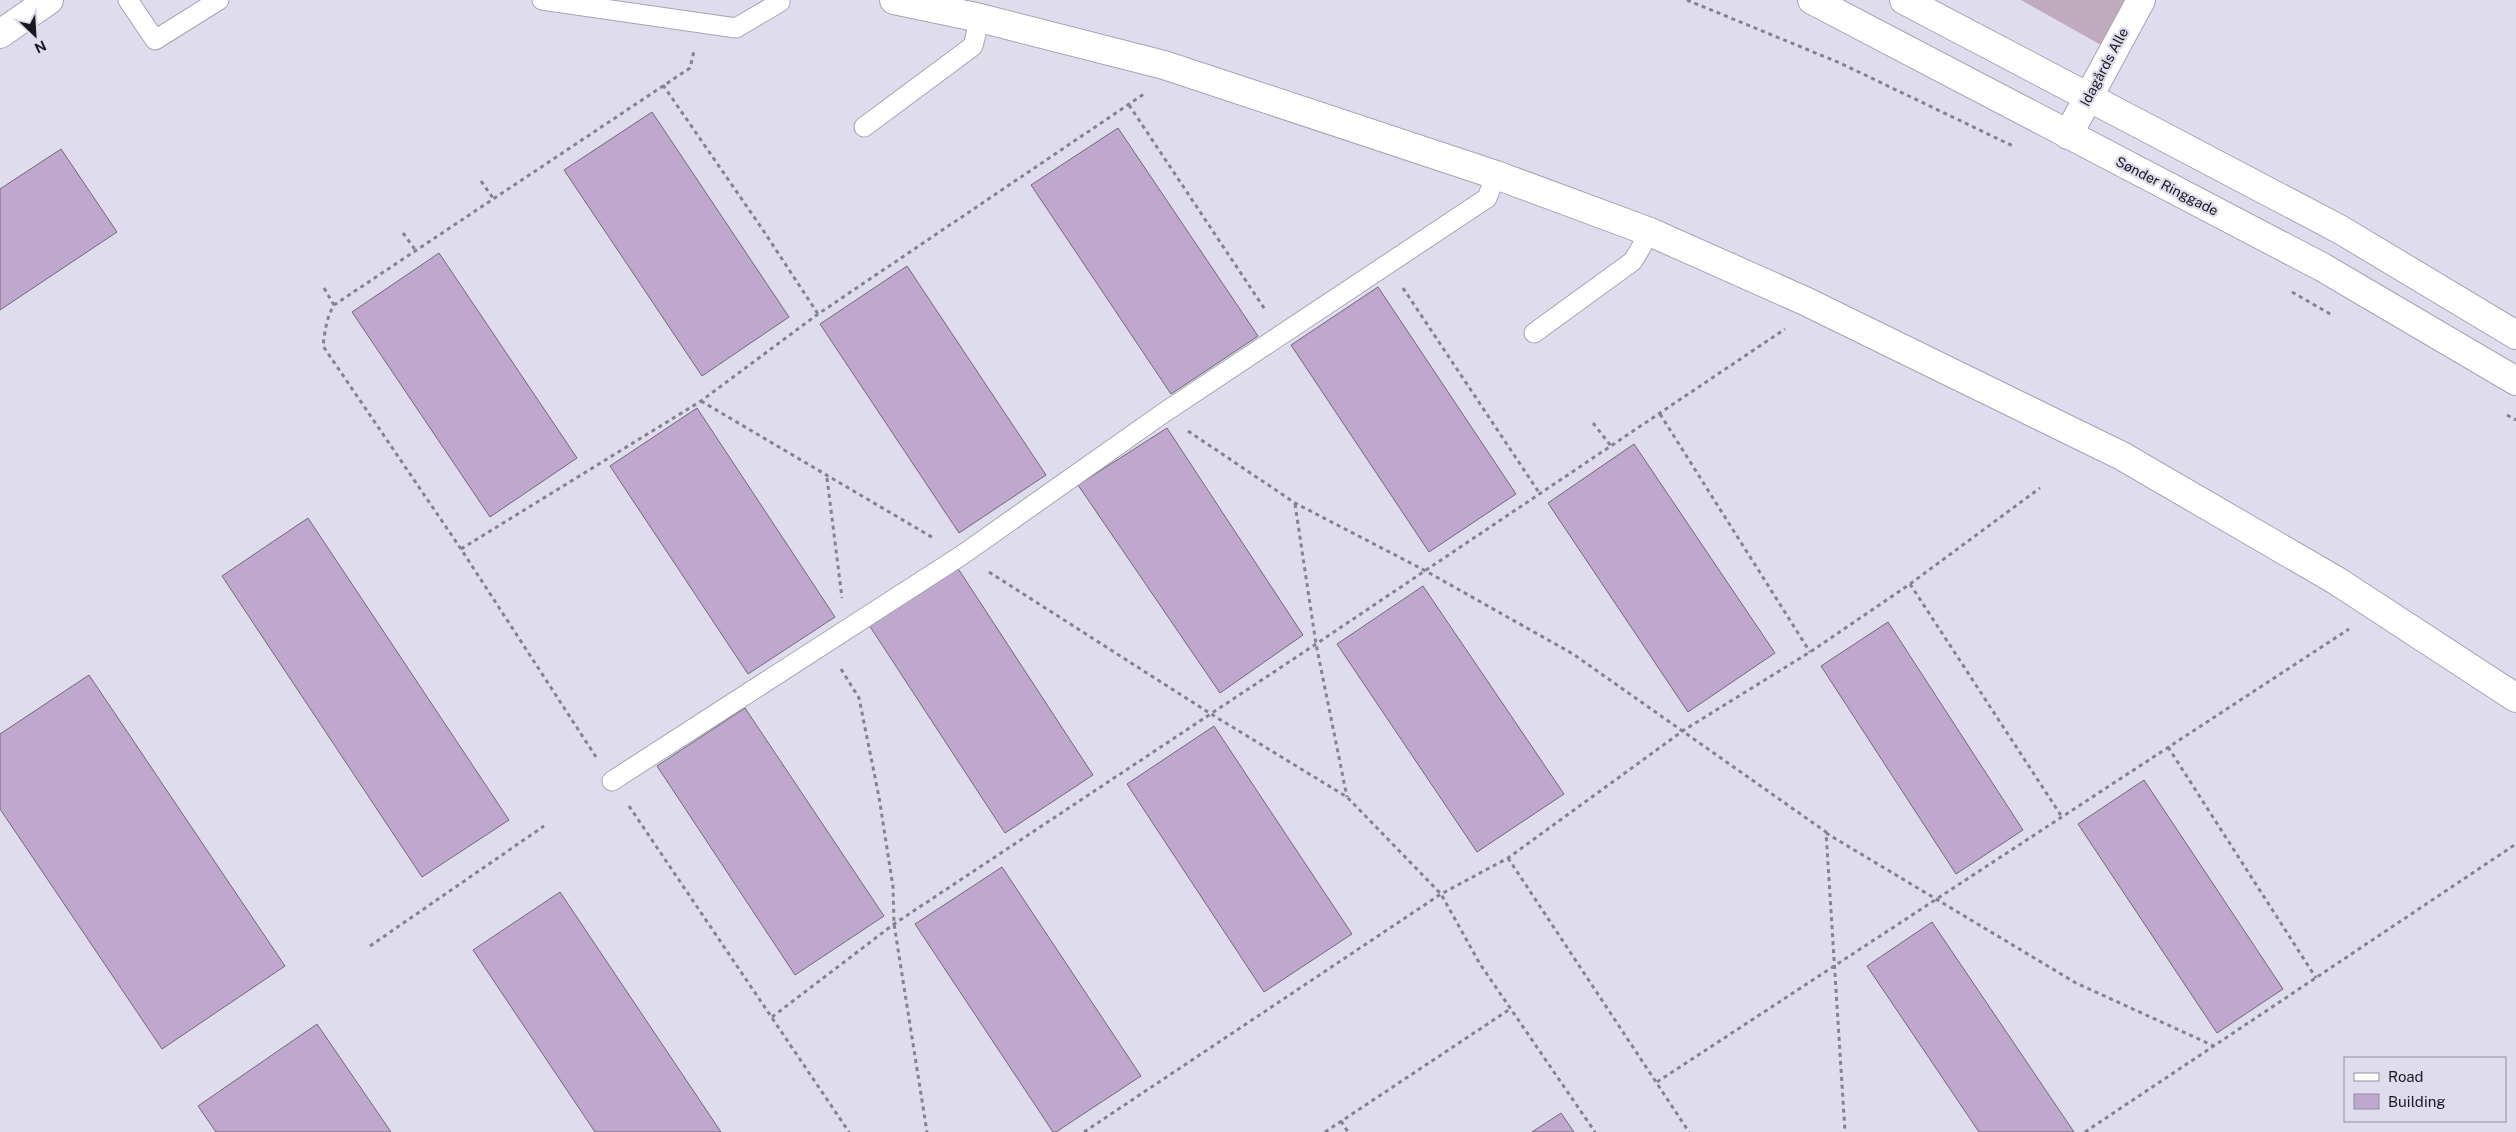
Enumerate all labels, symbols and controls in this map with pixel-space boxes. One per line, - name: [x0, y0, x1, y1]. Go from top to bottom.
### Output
- north arrow: [10, 10, 60, 60]
- street label: Idagårds Alle: [2077, 25, 2131, 109]
- text: N: [32, 37, 49, 56]
- street label: Sønder Ringgade: [2113, 153, 2221, 219]
- legend: [2344, 1057, 2506, 1122]
- text: Road: [2388, 1068, 2424, 1085]
- text: Building: [2388, 1093, 2446, 1110]

